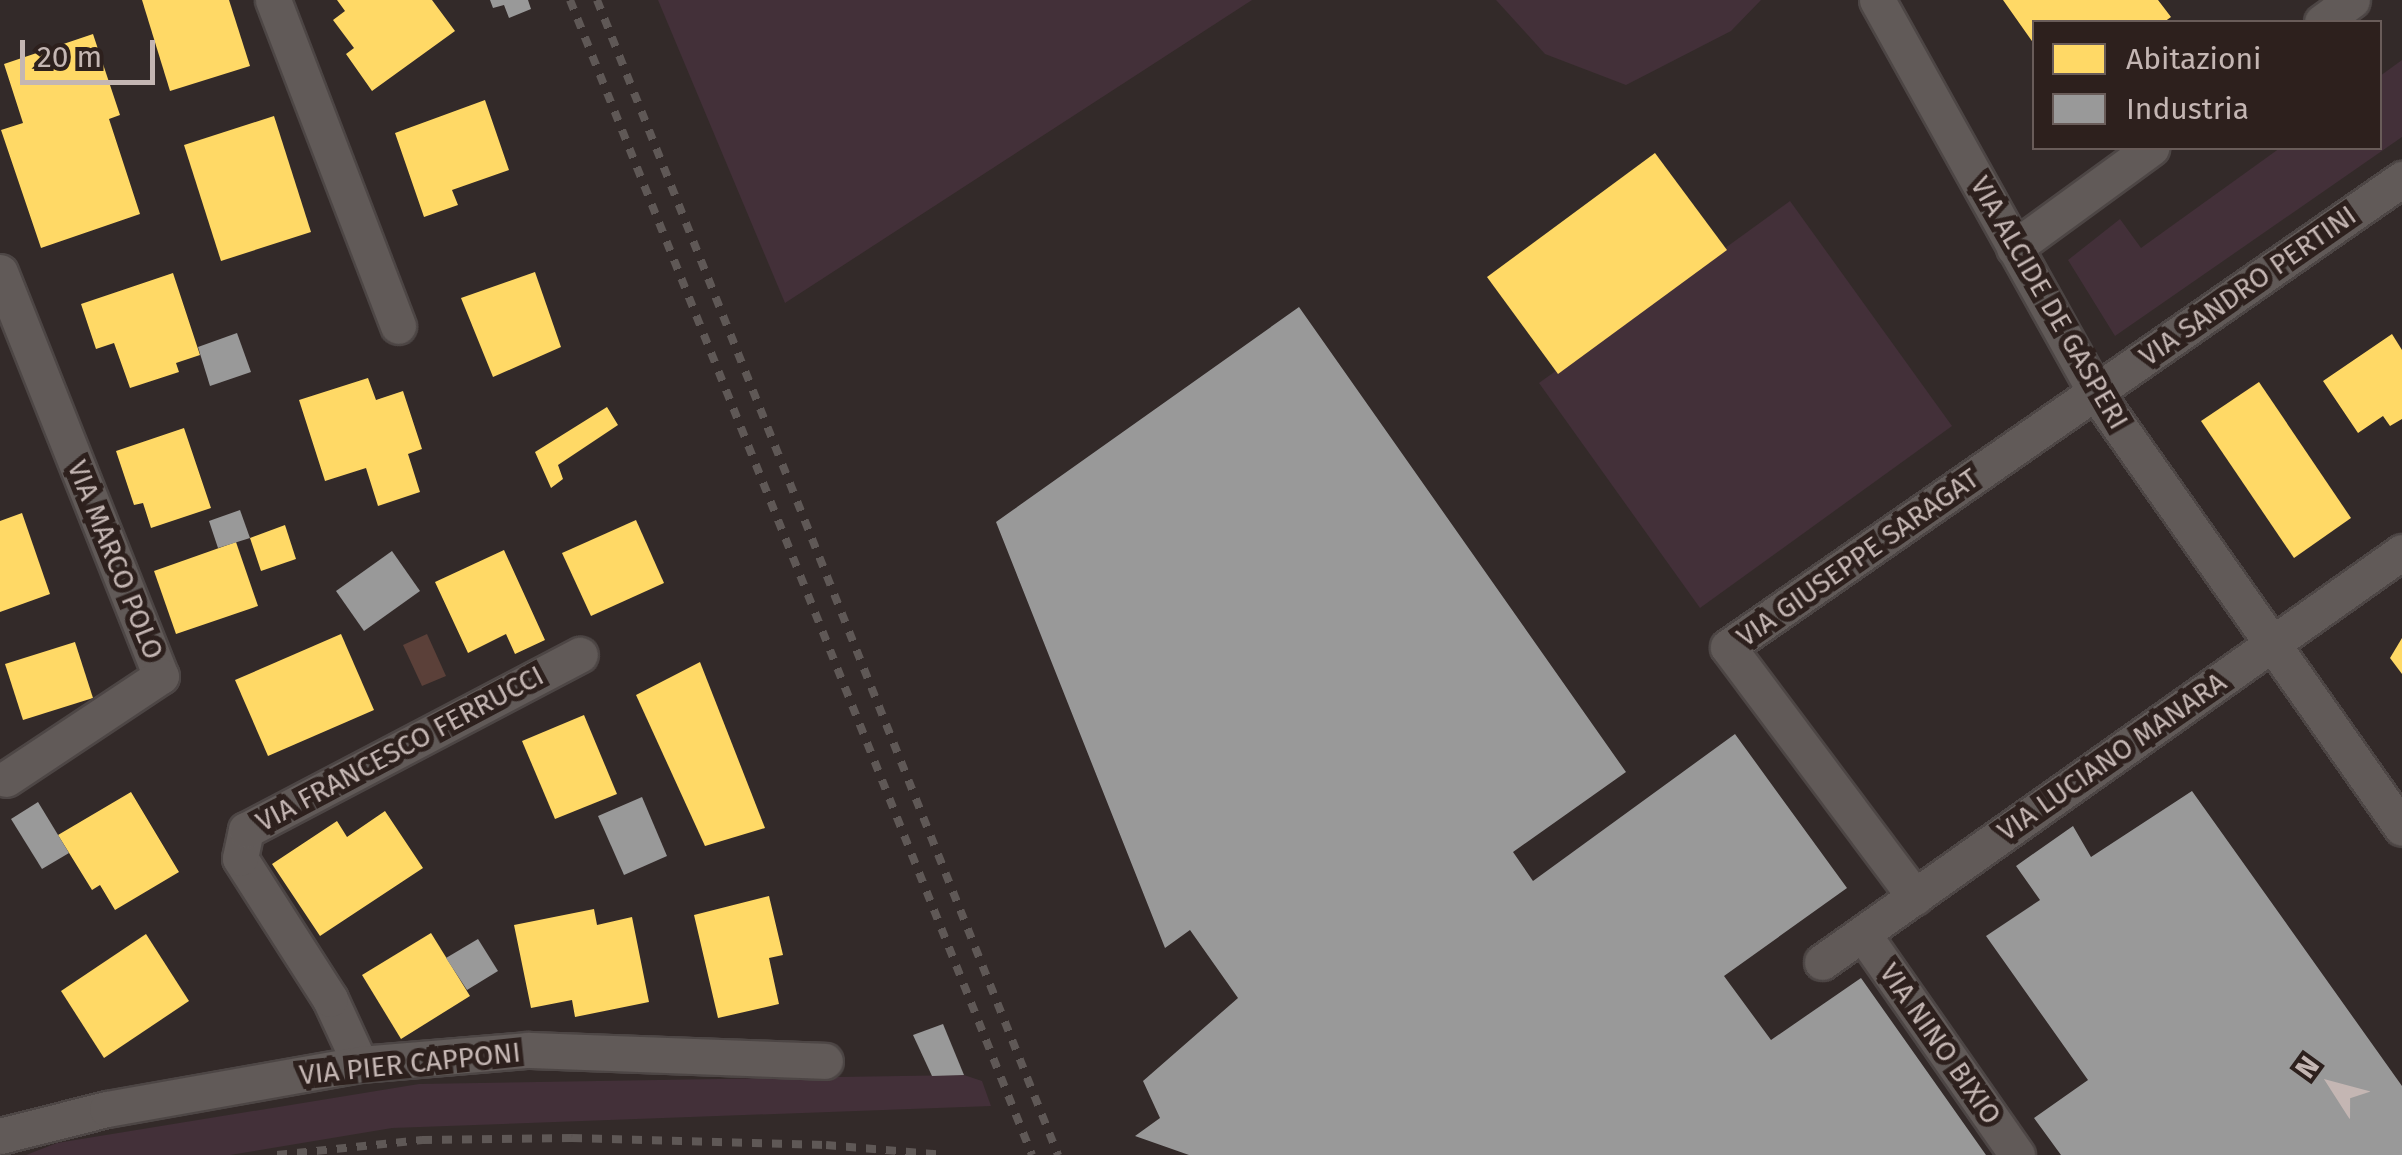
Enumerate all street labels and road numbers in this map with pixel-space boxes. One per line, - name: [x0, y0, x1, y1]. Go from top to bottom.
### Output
- street label: VIA ALCIDE DE GASPERI: [1963, 171, 2135, 435]
- street label: VIA SANDRO PERTINI: [2133, 199, 2363, 373]
- street label: VIA MARCO POLO: [60, 456, 170, 664]
- street label: VIA GIUSEPPE SARAGAT: [1731, 462, 1985, 654]
- street label: VIA FRANCESCO FERRUCCI: [251, 659, 549, 839]
- street label: VIA LUCIANO MANARA: [1991, 666, 2233, 848]
- street label: VIA NINO BIXIO: [1872, 957, 2008, 1131]
- street label: VIA PIER CAPPONI: [298, 1036, 522, 1092]

